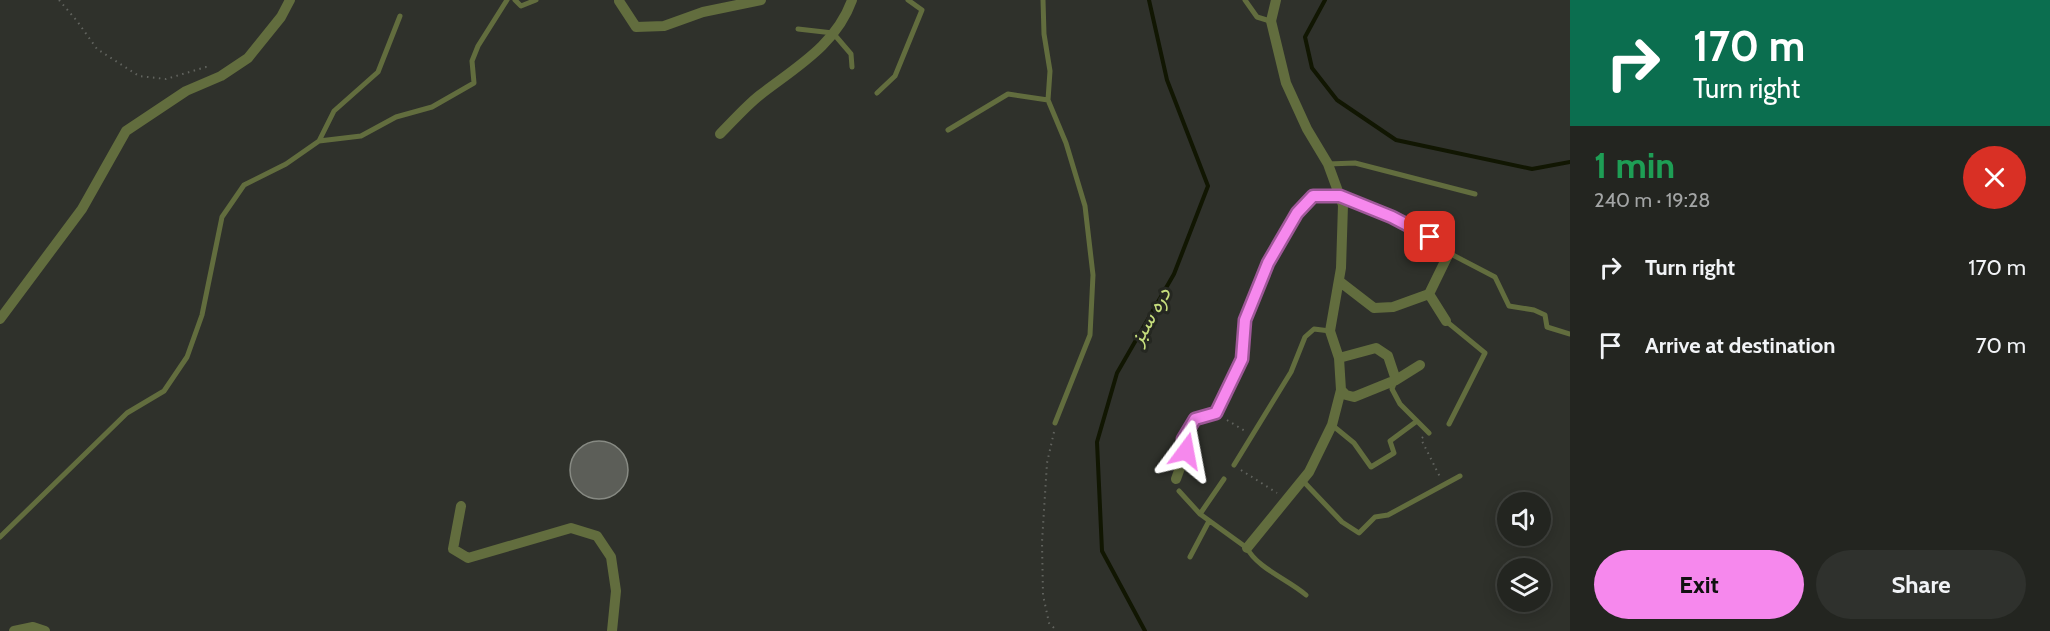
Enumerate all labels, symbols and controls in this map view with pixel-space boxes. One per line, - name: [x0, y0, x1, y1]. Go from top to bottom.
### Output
- text: 170 m: [1693, 20, 1805, 72]
- icon: right: [1594, 24, 1672, 102]
- text: Turn right: [1693, 72, 1800, 105]
- text: 1 min: [1594, 143, 1675, 187]
- button: close: [1963, 146, 2026, 209]
- text: 240 m · 19:28: [1594, 188, 1710, 212]
- pin: [1404, 211, 1455, 262]
- icon: arrive: [1413, 220, 1446, 253]
- icon: right: [1594, 251, 1627, 284]
- text: Turn right: [1645, 254, 1735, 281]
- text: 170 m: [1968, 254, 2026, 281]
- water label: دره سبز: [1122, 282, 1177, 351]
- icon: arrive: [1594, 329, 1627, 362]
- text: Arrive at destination: [1645, 332, 1835, 359]
- text: 70 m: [1976, 332, 2026, 359]
- position arrow: [1154, 419, 1218, 483]
- map controls: [1497, 492, 1551, 612]
- button: sound: [1497, 492, 1551, 546]
- button: Exit: [1594, 550, 1804, 619]
- button: Share: [1816, 550, 2026, 619]
- button: layers: [1497, 558, 1551, 612]

